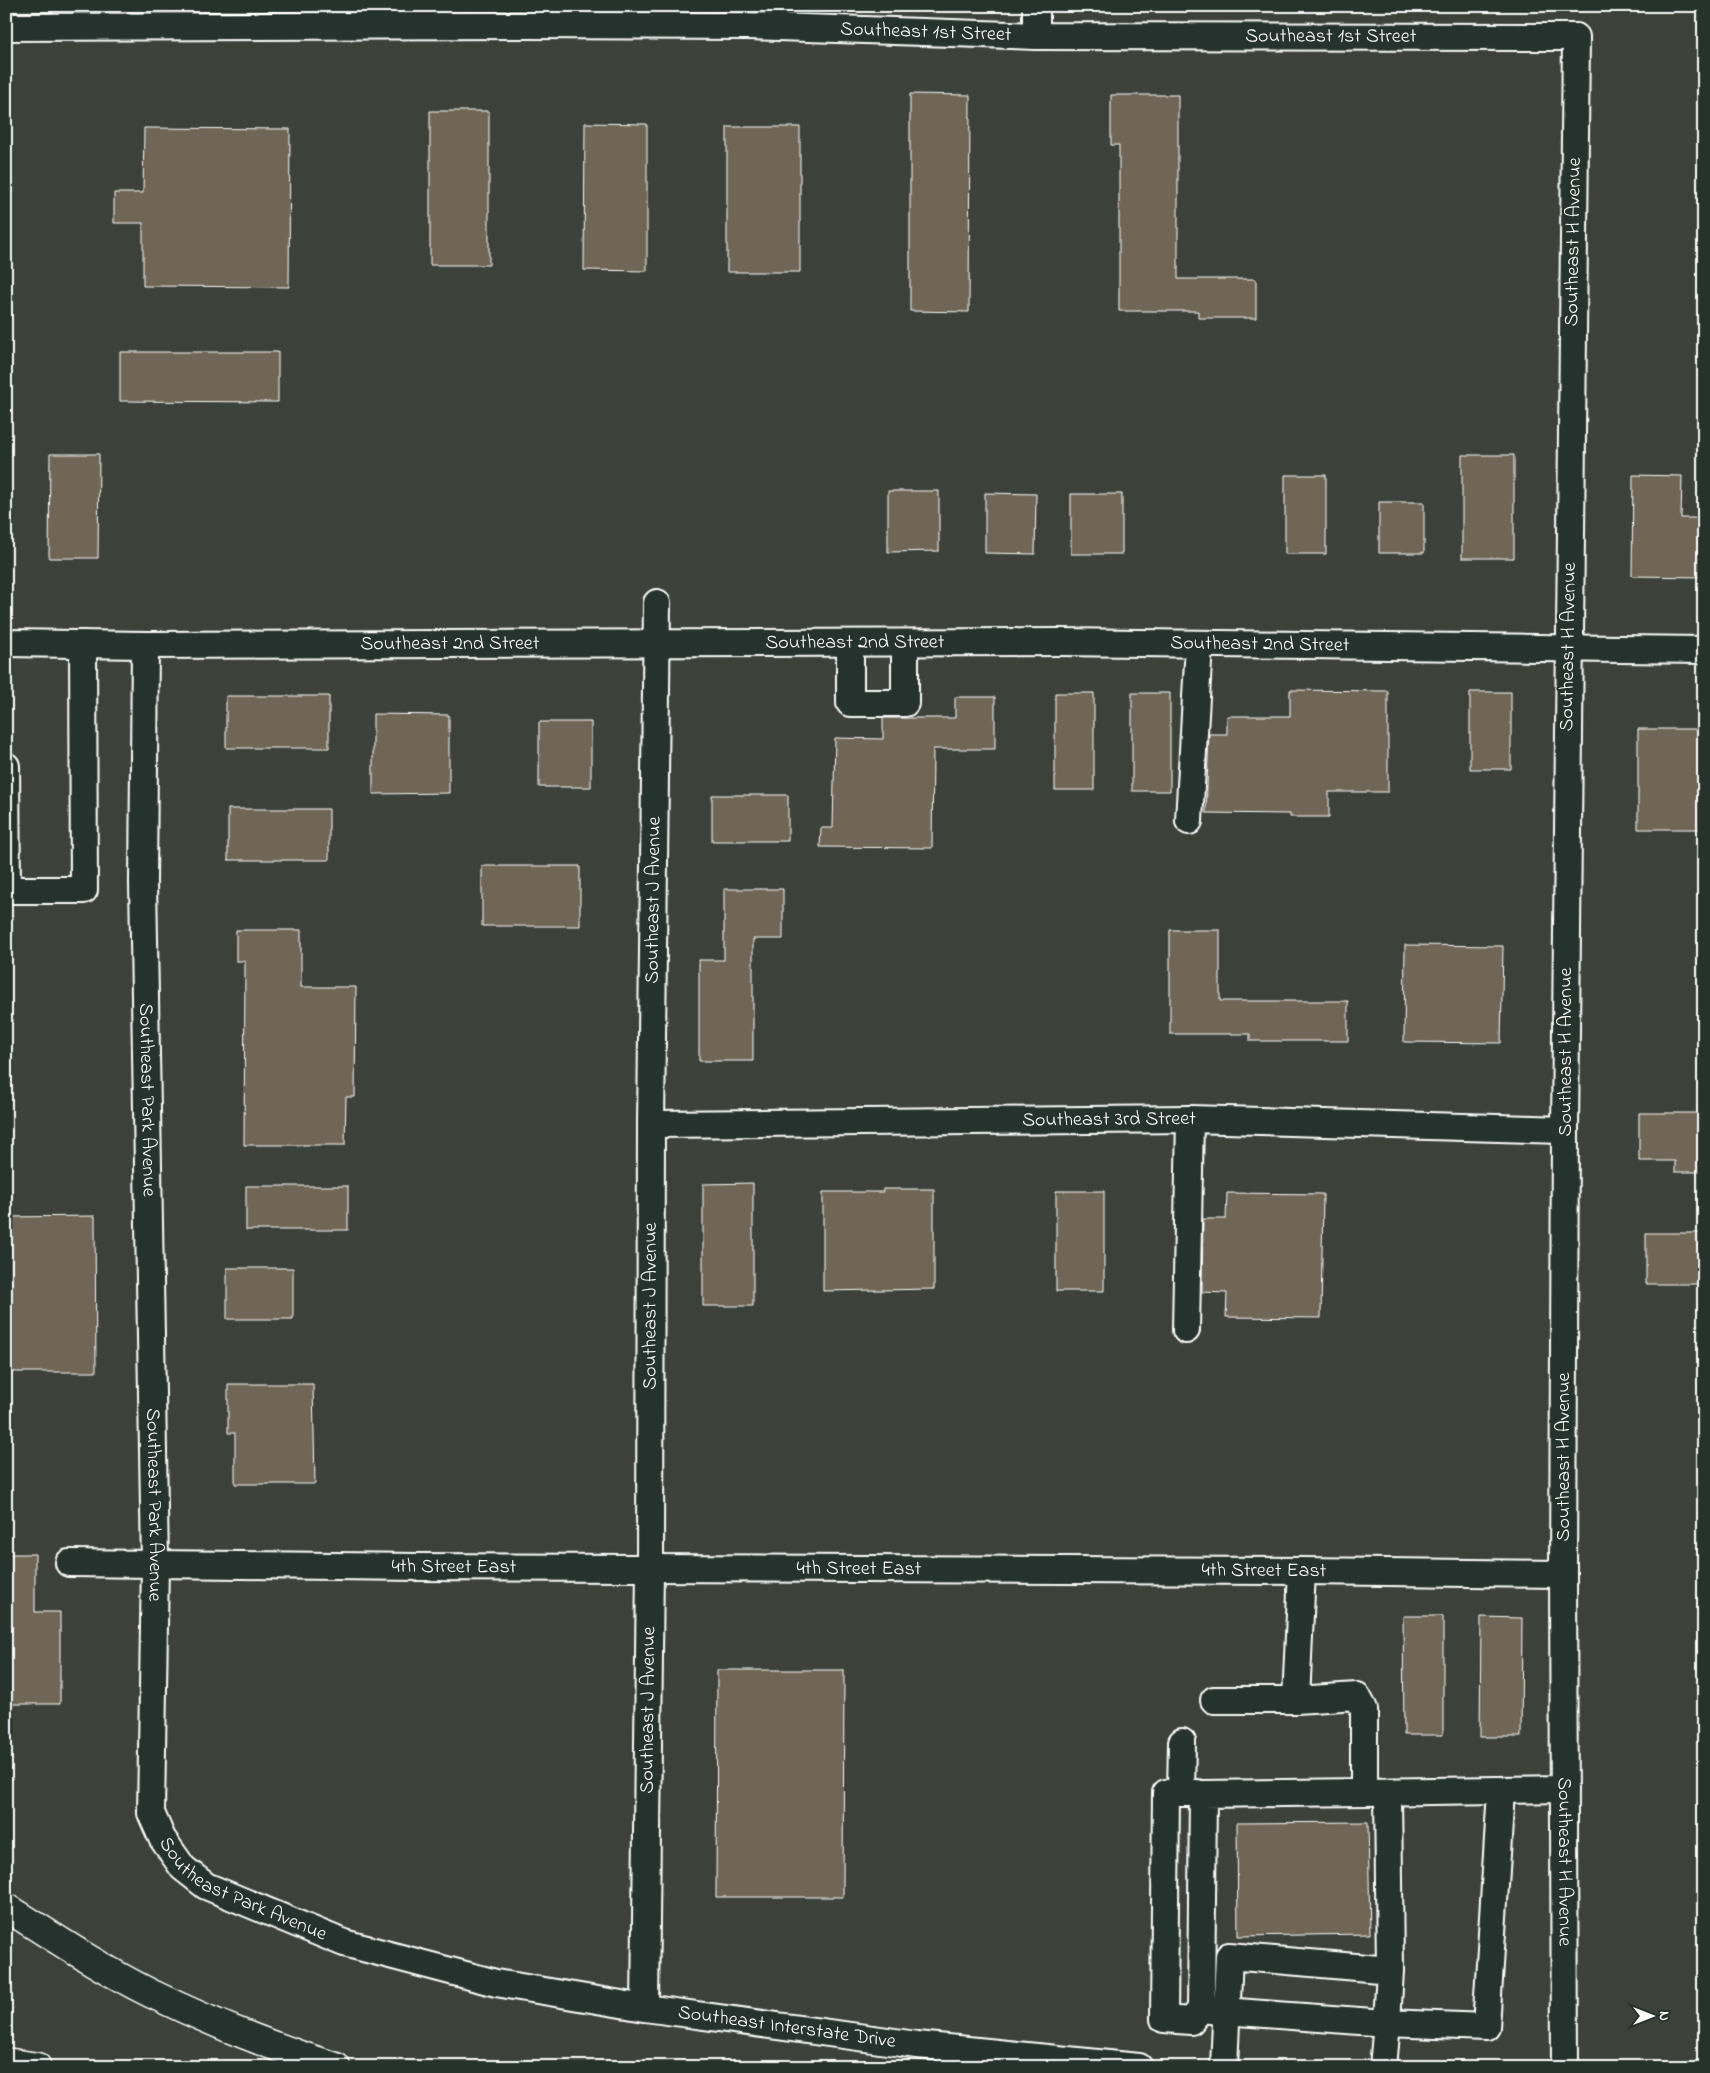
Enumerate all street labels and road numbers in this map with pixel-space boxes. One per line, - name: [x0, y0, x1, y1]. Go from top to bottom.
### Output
- street label: Southeast 1st Street: [840, 15, 1012, 50]
- street label: Southeast 1st Street: [1245, 22, 1417, 51]
- street label: Southeast H Avenue: [1558, 157, 1590, 327]
- street label: Southeast H Avenue: [1553, 562, 1585, 732]
- street label: Southeast 2nd Street: [765, 628, 945, 657]
- street label: Southeast 2nd Street: [360, 629, 540, 659]
- street label: Southeast 2nd Street: [1170, 629, 1350, 660]
- street label: Southeast J Avenue: [638, 816, 669, 984]
- street label: Southeast H Avenue: [1552, 968, 1581, 1136]
- street label: Southeast Park Avenue: [131, 1003, 163, 1197]
- street label: Southeast 3rd Street: [1022, 1104, 1197, 1135]
- street label: Southeast J Avenue: [636, 1222, 665, 1390]
- street label: Southeast H Avenue: [1550, 1373, 1579, 1541]
- street label: Southeast Park Avenue: [138, 1408, 170, 1602]
- street label: 4th Street East: [391, 1552, 517, 1582]
- street label: 4th Street East: [797, 1554, 922, 1584]
- street label: 4th Street East: [1202, 1556, 1327, 1586]
- street label: Southeast J Avenue: [633, 1626, 664, 1794]
- street label: Southeast H Avenue: [1549, 1777, 1579, 1946]
- street label: Southeast Park Avenue: [151, 1831, 331, 1949]
- street label: Southeast Interstate Drive: [676, 1998, 897, 2056]

